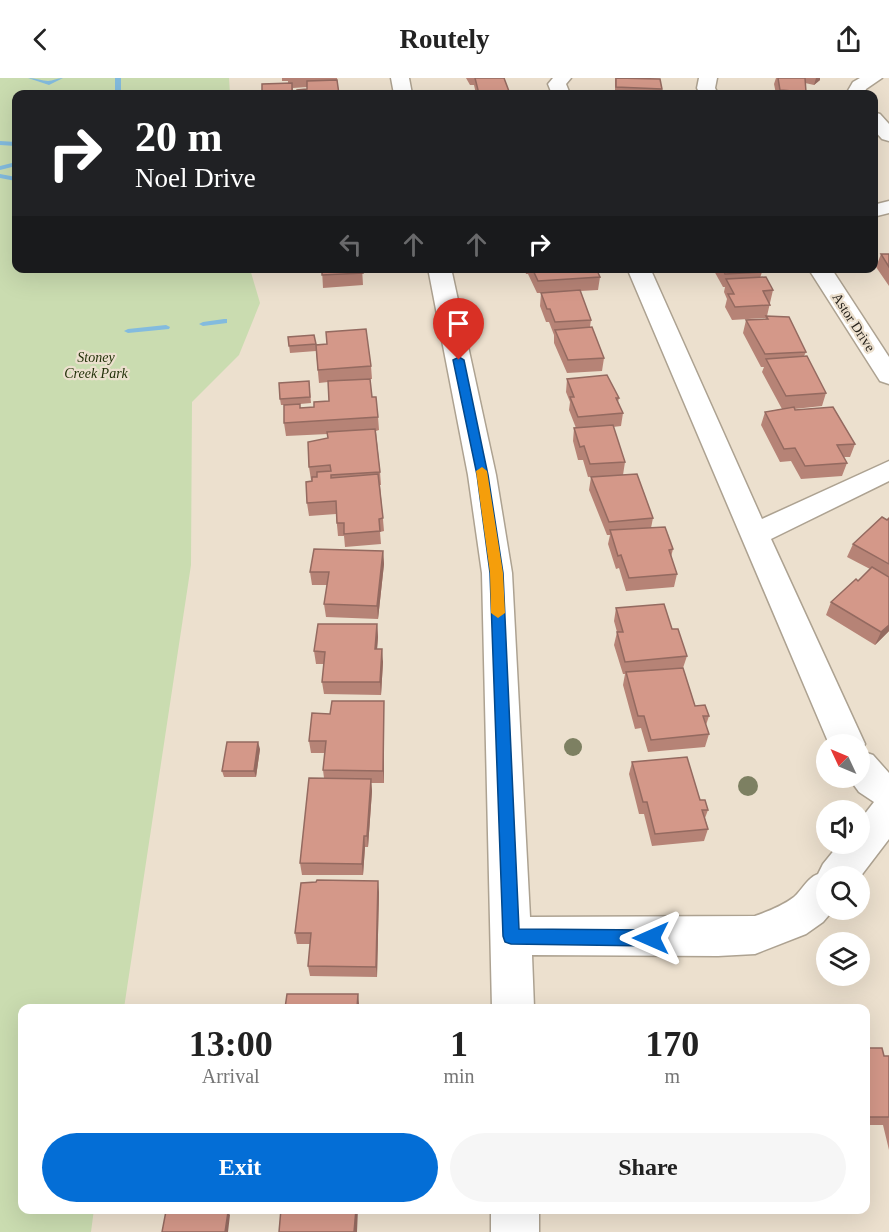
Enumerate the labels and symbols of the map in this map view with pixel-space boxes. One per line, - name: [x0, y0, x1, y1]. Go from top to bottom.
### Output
- street label: Astor Drive: [829, 290, 878, 354]
- pin: [433, 298, 484, 360]
- park label: Stoney Creek Park: [64, 350, 129, 381]
- north arrow: [816, 734, 870, 788]
- position arrow: [619, 906, 683, 970]

